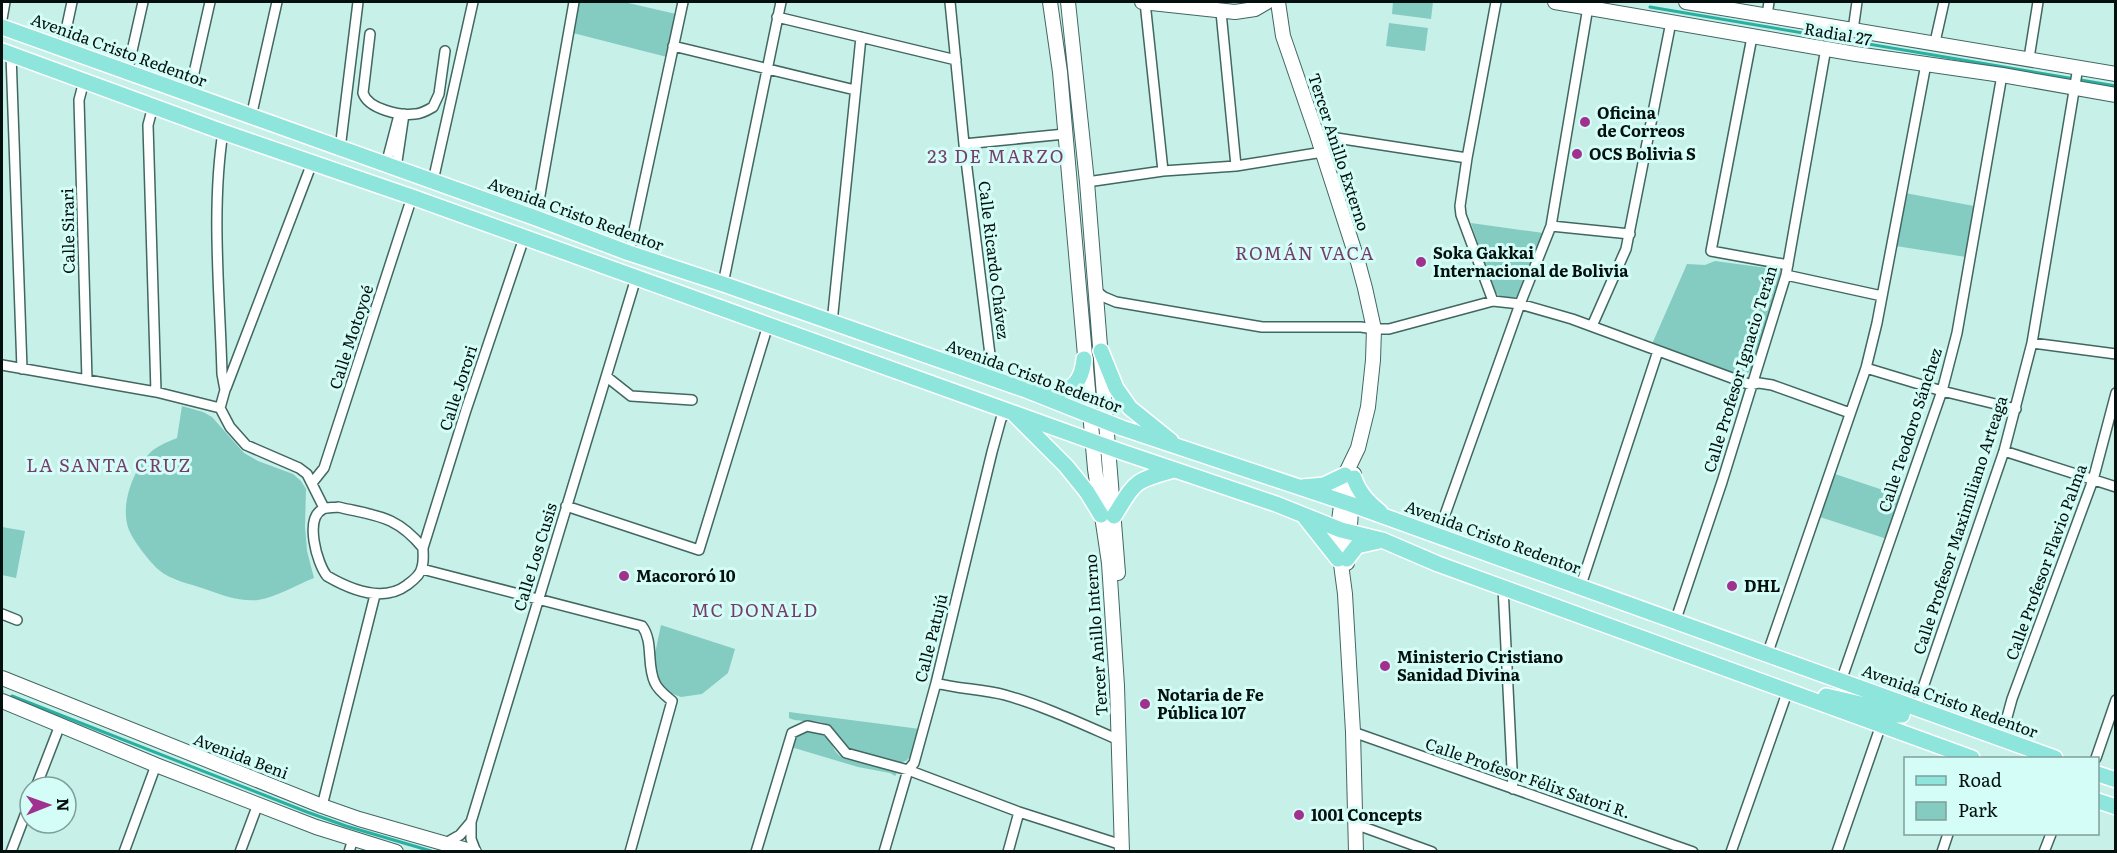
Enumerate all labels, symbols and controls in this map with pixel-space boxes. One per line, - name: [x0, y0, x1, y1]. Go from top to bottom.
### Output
- street label: Avenida Cristo Redentor: [28, 6, 211, 92]
- street label: Radial 27: [1802, 15, 1874, 51]
- street label: Tercer Anillo Externo: [1303, 70, 1377, 234]
- place label: Oficina de Correos: [1597, 100, 1685, 142]
- marker: Oficina de Correos: [1578, 115, 1592, 129]
- place label: OCS Bolivia S: [1589, 141, 1696, 165]
- district label: 23 DE MARZO: [927, 142, 1065, 169]
- marker: OCS Bolivia S: [1570, 147, 1584, 161]
- street label: Avenida Cristo Redentor: [485, 170, 668, 256]
- street label: Calle Ricardo Chávez: [973, 179, 1017, 341]
- street label: Calle Sirari: [54, 188, 80, 274]
- district label: ROMÁN VACA: [1235, 239, 1375, 266]
- place label: Soka Gakkai Internacional de Bolivia: [1433, 240, 1629, 282]
- marker: Soka Gakkai Internacional de Bolivia: [1414, 255, 1428, 269]
- street label: Calle Profesor Ignacio Terán: [1696, 262, 1782, 475]
- street label: Calle Motoyoé: [322, 281, 378, 392]
- street label: Avenida Cristo Redentor: [943, 332, 1126, 418]
- street label: Calle Jorori: [432, 342, 482, 434]
- street label: Calle Teodoro Sánchez: [1871, 344, 1947, 515]
- street label: Calle Profesor Maximiliano Arteaga: [1906, 392, 2012, 657]
- district label: LA SANTA CRUZ: [26, 451, 192, 478]
- street label: Calle Profesor Flavio Palma: [1998, 460, 2092, 663]
- street label: Avenida Cristo Redentor: [1402, 493, 1585, 579]
- street label: Calle Los Cusis: [506, 499, 562, 614]
- street label: Tercer Anillo Interno: [1077, 553, 1113, 717]
- place label: Macororó 10: [636, 563, 736, 587]
- marker: Macororó 10: [617, 569, 631, 583]
- place label: DHL: [1744, 573, 1780, 597]
- marker: DHL: [1725, 579, 1739, 593]
- street label: Calle Patujú: [907, 591, 953, 685]
- district label: MC DONALD: [691, 596, 819, 623]
- place label: Ministerio Cristiano Sanidad Divina: [1397, 644, 1563, 686]
- street label: Avenida Cristo Redentor: [1859, 657, 2042, 743]
- marker: Ministerio Cristiano Sanidad Divina: [1378, 659, 1392, 673]
- place label: Notaria de Fe Pública 107: [1157, 682, 1264, 724]
- marker: Notaria de Fe Pública 107: [1138, 697, 1152, 711]
- street label: Avenida Beni: [191, 726, 292, 784]
- street label: Calle Profesor Félix Satori R.: [1422, 731, 1634, 824]
- legend: [1904, 757, 2099, 835]
- text: Road: [1958, 766, 2002, 793]
- north arrow: [18, 775, 78, 835]
- text: Park: [1958, 796, 1999, 823]
- text: N: [52, 798, 76, 812]
- place label: 1001 Concepts: [1311, 802, 1422, 826]
- marker: 1001 Concepts: [1292, 808, 1306, 822]

